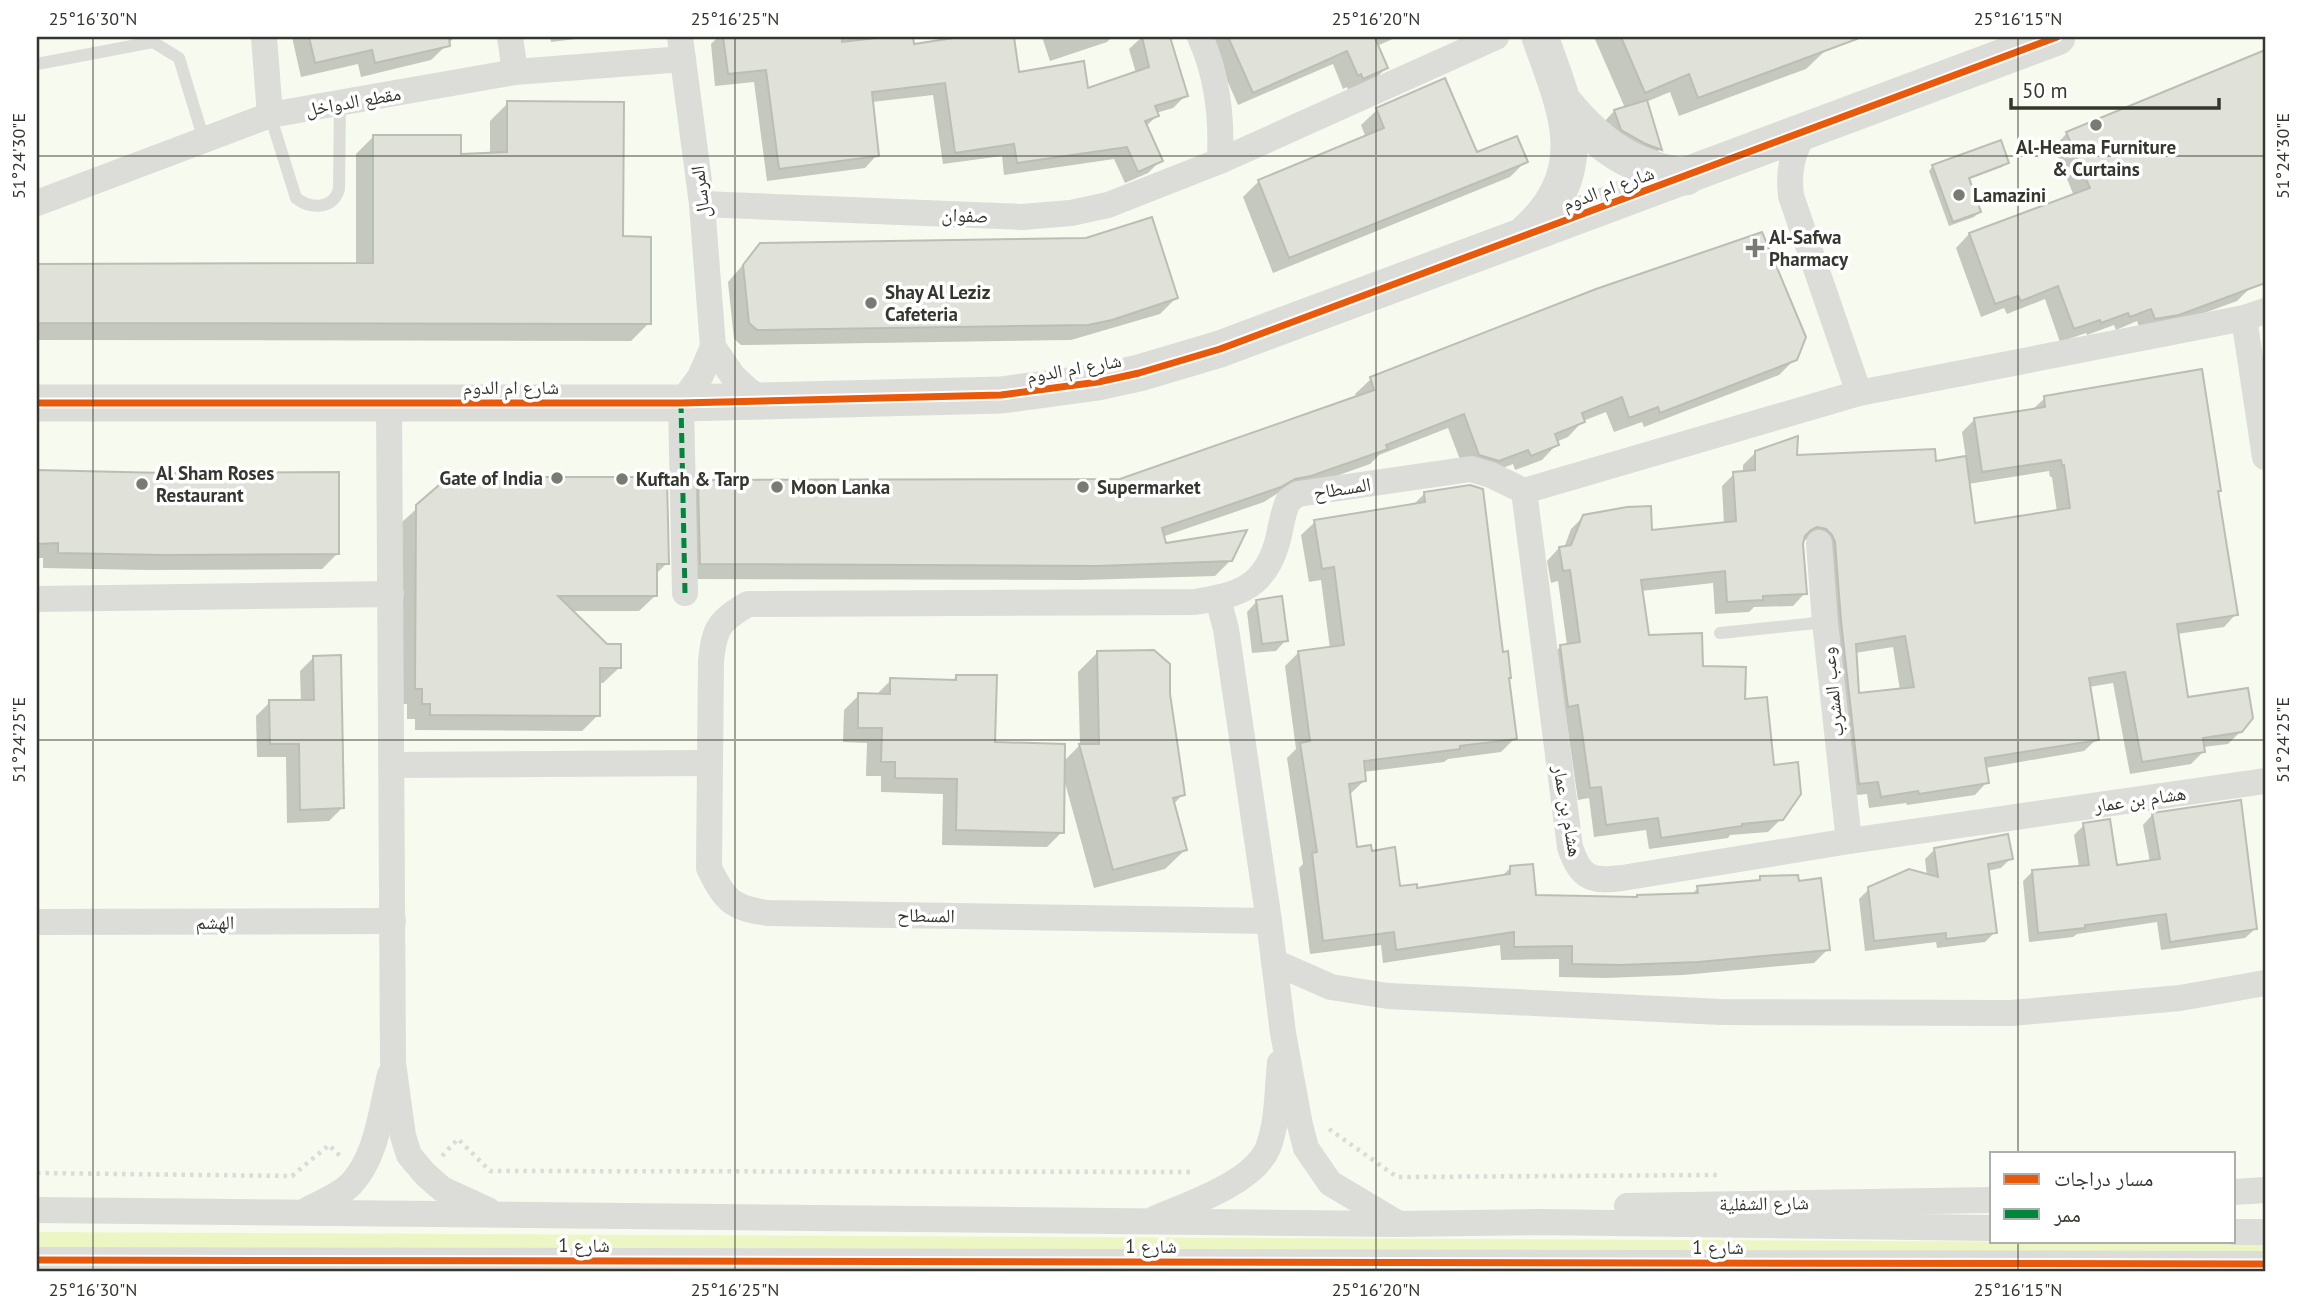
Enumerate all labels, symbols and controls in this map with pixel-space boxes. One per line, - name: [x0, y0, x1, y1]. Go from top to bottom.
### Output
- text: 25°16'30"N: [49, 7, 137, 30]
- text: 25°16'25"N: [691, 7, 779, 30]
- text: 25°16'20"N: [1332, 7, 1420, 30]
- text: 25°16'15"N: [1974, 7, 2062, 30]
- scale bar: [2011, 66, 2220, 110]
- text: 50 m: [2022, 77, 2068, 104]
- street label: مقطع الدواخل: [303, 81, 403, 122]
- text: 51°24'30"E: [7, 113, 30, 199]
- text: 51°24'30"E: [2271, 113, 2294, 199]
- marker: Al-Heama Furniture & Curtains: [2088, 117, 2104, 133]
- place label: Al-Heama Furniture & Curtains: [2016, 135, 2176, 181]
- street label: شارع ام الدوم: [1559, 160, 1658, 218]
- street label: المرسال: [685, 164, 715, 220]
- place label: Lamazini: [1973, 183, 2046, 207]
- marker: Lamazini: [1951, 187, 1967, 203]
- street label: صفوان: [941, 202, 989, 228]
- place label: Al-Safwa Pharmacy: [1769, 225, 1849, 271]
- marker: Al-Safwa Pharmacy: [1747, 240, 1763, 256]
- place label: Shay Al Leziz Cafeteria: [885, 280, 991, 326]
- marker: Shay Al Leziz Cafeteria: [863, 295, 879, 311]
- street label: شارع ام الدوم: [1025, 348, 1124, 390]
- street label: شارع ام الدوم: [463, 375, 559, 401]
- place label: Al Sham Roses Restaurant: [156, 461, 274, 507]
- place label: Gate of India: [440, 466, 543, 490]
- place label: Kuftah & Tarp: [636, 467, 750, 491]
- marker: Gate of India: [549, 470, 565, 486]
- marker: Kuftah & Tarp: [614, 471, 630, 487]
- street label: المسطاح: [1312, 472, 1372, 504]
- place label: Moon Lanka: [791, 475, 890, 499]
- place label: Supermarket: [1097, 475, 1201, 499]
- marker: Al Sham Roses Restaurant: [134, 476, 150, 492]
- marker: Moon Lanka: [769, 479, 785, 495]
- marker: Supermarket: [1075, 479, 1091, 495]
- street label: وعب المشرب: [1815, 646, 1849, 738]
- text: 51°24'25"E: [7, 697, 30, 783]
- text: 51°24'25"E: [2271, 697, 2294, 783]
- street label: هشام بن عمار: [1546, 762, 1588, 859]
- street label: هشام بن عمار: [2092, 781, 2188, 819]
- street label: المسطاح: [897, 902, 955, 928]
- street label: الهشم: [196, 910, 234, 935]
- legend: [1990, 1152, 2236, 1242]
- text: مسار دراجات: [2054, 1165, 2153, 1192]
- street label: شارع الشفلية: [1719, 1190, 1809, 1216]
- text: ممر: [2053, 1201, 2081, 1228]
- street label: شارع 1: [558, 1233, 610, 1257]
- street label: شارع 1: [1125, 1234, 1177, 1258]
- street label: شارع 1: [1692, 1235, 1744, 1259]
- text: 25°16'30"N: [49, 1278, 137, 1301]
- text: 25°16'25"N: [691, 1278, 779, 1301]
- text: 25°16'20"N: [1332, 1278, 1420, 1301]
- text: 25°16'15"N: [1974, 1278, 2062, 1301]

